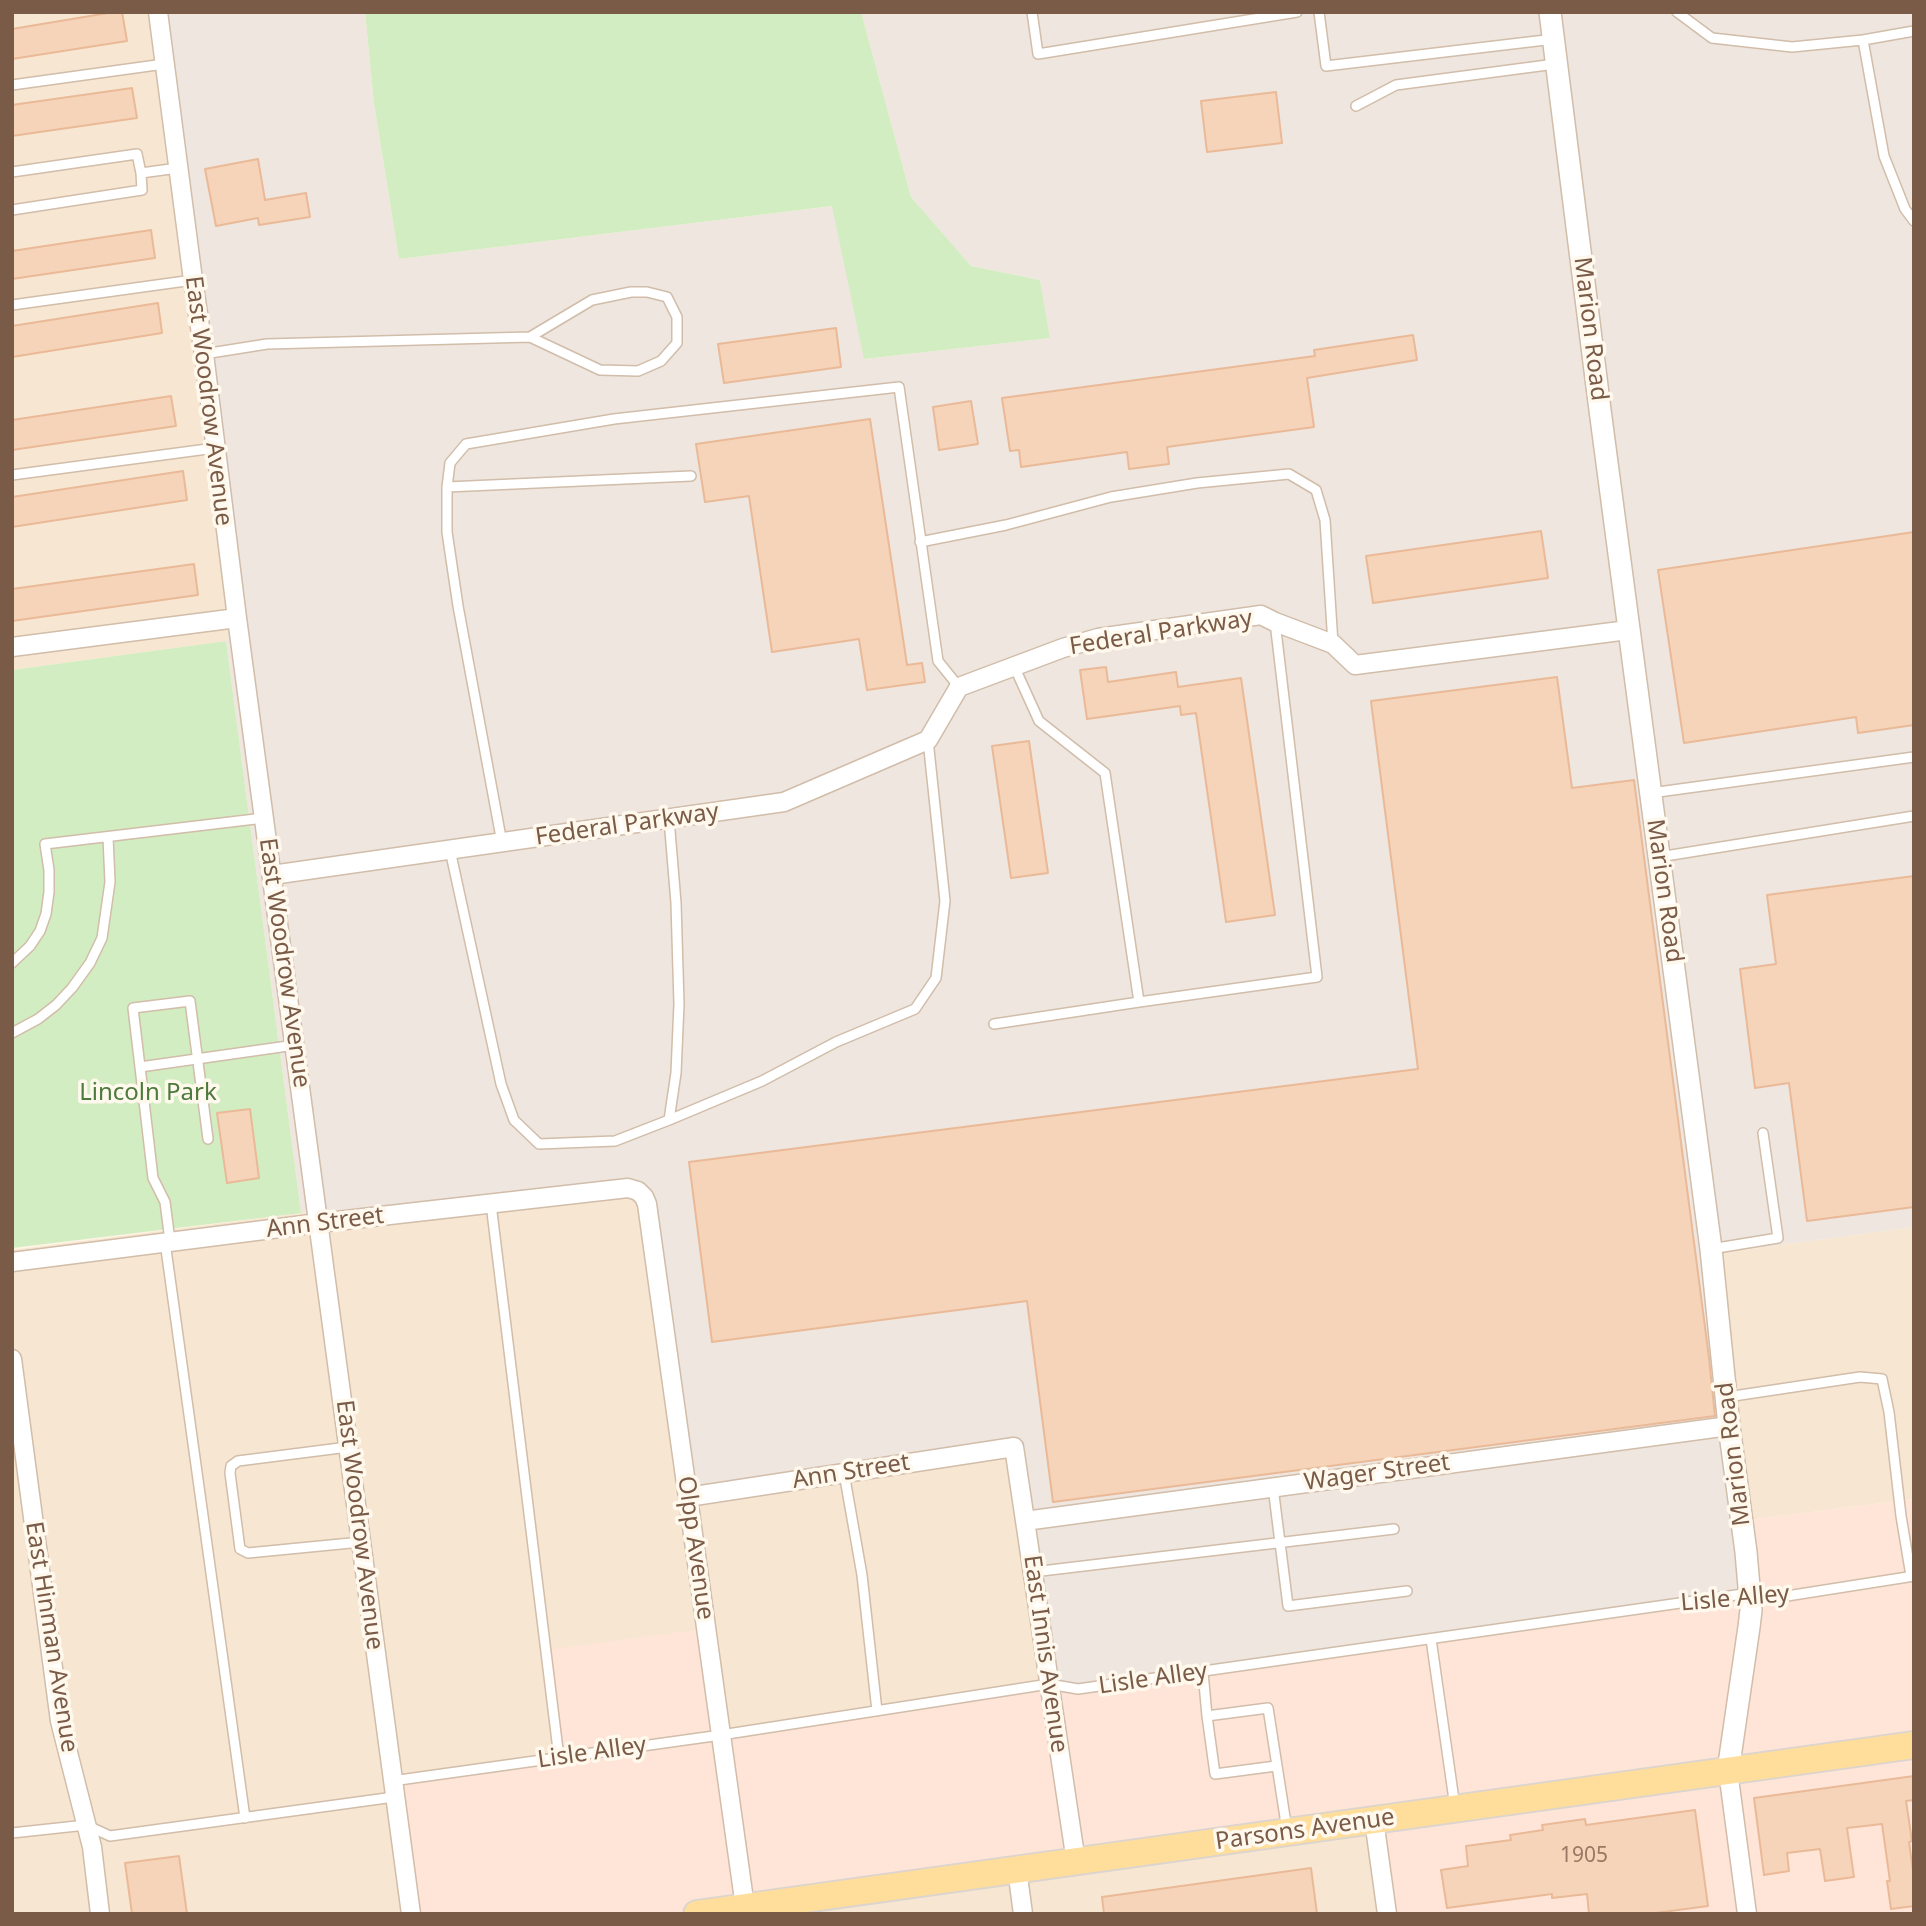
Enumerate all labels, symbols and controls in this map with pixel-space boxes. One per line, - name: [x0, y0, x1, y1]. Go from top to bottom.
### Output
- street label: Marion Road: [1567, 255, 1613, 403]
- street label: East Woodrow Avenue: [178, 274, 238, 528]
- street label: Federal Parkway: [1067, 604, 1255, 662]
- street label: Federal Parkway: [533, 798, 721, 852]
- street label: Marion Road: [1640, 817, 1688, 965]
- street label: East Woodrow Avenue: [252, 836, 316, 1090]
- park label: Lincoln Park: [79, 1079, 217, 1107]
- street label: Ann Street: [265, 1202, 385, 1244]
- street label: Marion Road: [1711, 1380, 1757, 1528]
- street label: East Woodrow Avenue: [329, 1398, 389, 1652]
- street label: Ann Street: [790, 1449, 912, 1495]
- street label: Wager Street: [1302, 1449, 1452, 1497]
- street label: Olpp Avenue: [671, 1474, 719, 1622]
- street label: East Hinman Avenue: [19, 1520, 83, 1754]
- street label: East Innis Avenue: [1017, 1553, 1073, 1755]
- street label: Lisle Alley: [1679, 1580, 1791, 1618]
- street label: Lisle Alley: [1097, 1657, 1209, 1701]
- street label: Lisle Alley: [536, 1731, 648, 1775]
- street label: Parsons Avenue: [1214, 1803, 1396, 1857]
- house number: 1905: [1560, 1843, 1608, 1869]

